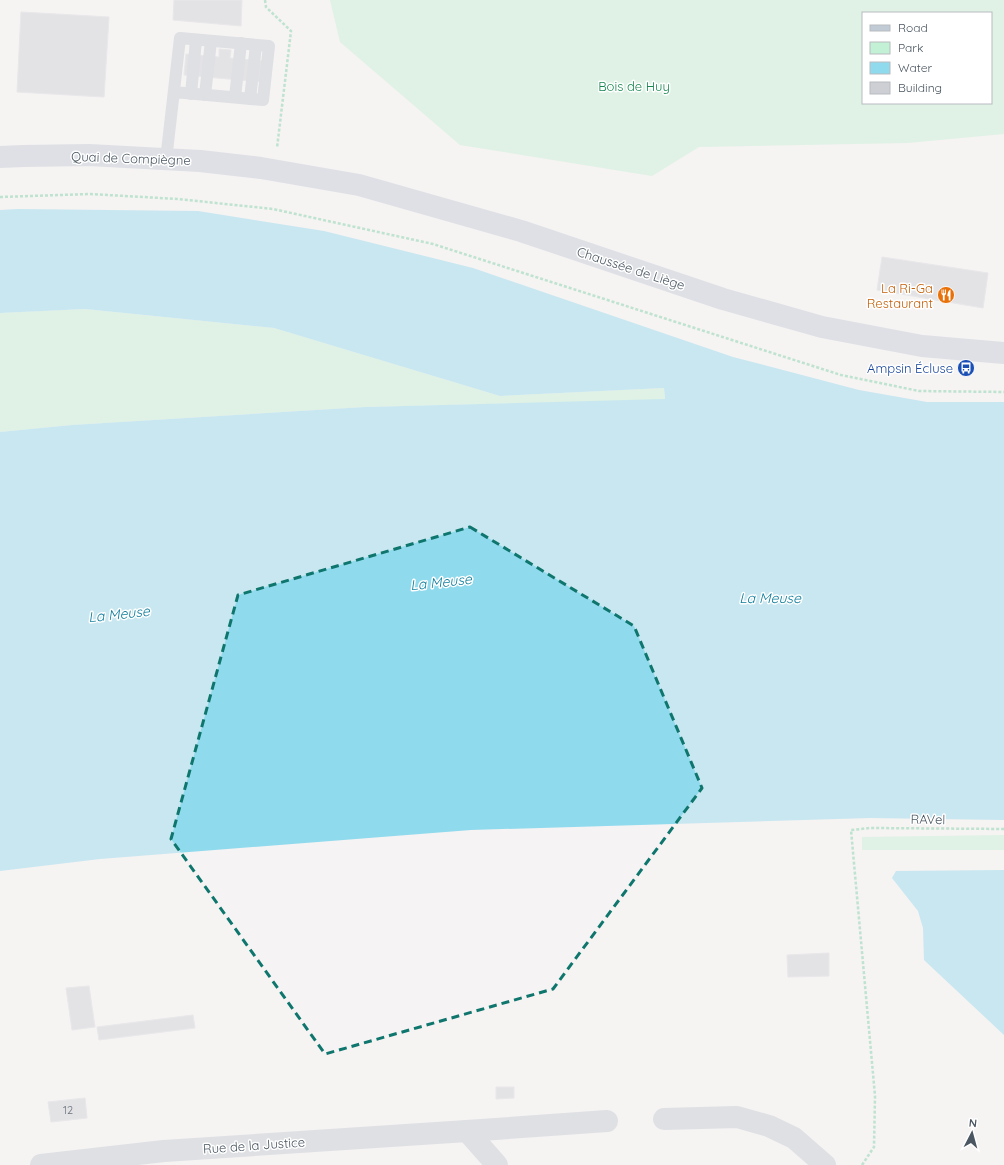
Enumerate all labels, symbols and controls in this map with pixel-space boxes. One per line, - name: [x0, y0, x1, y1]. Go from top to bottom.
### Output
- legend: [862, 12, 992, 104]
- text: Road: [898, 20, 928, 35]
- text: Park: [898, 40, 923, 55]
- text: Water: [898, 60, 933, 75]
- park label: Bois de Huy: [598, 78, 670, 94]
- text: Building: [898, 80, 942, 95]
- street label: Quai de Compiègne: [71, 148, 191, 168]
- street label: Chaussée de Liège: [575, 243, 687, 293]
- place label: La Ri-Ga Restaurant: [867, 280, 933, 311]
- restaurant icon: La Ri-Ga Restaurant: [936, 285, 956, 305]
- bus stop icon: Ampsin Écluse: [956, 358, 976, 378]
- place label: Ampsin Écluse: [867, 360, 953, 376]
- water label: La Meuse: [409, 570, 474, 594]
- water label: La Meuse: [739, 589, 802, 607]
- water label: La Meuse: [87, 602, 152, 626]
- street label: RAVel: [911, 811, 945, 827]
- house number: 12: [63, 1103, 73, 1117]
- north arrow: [952, 1113, 992, 1153]
- text: N: [968, 1116, 978, 1130]
- street label: Rue de la Justice: [202, 1133, 306, 1157]

